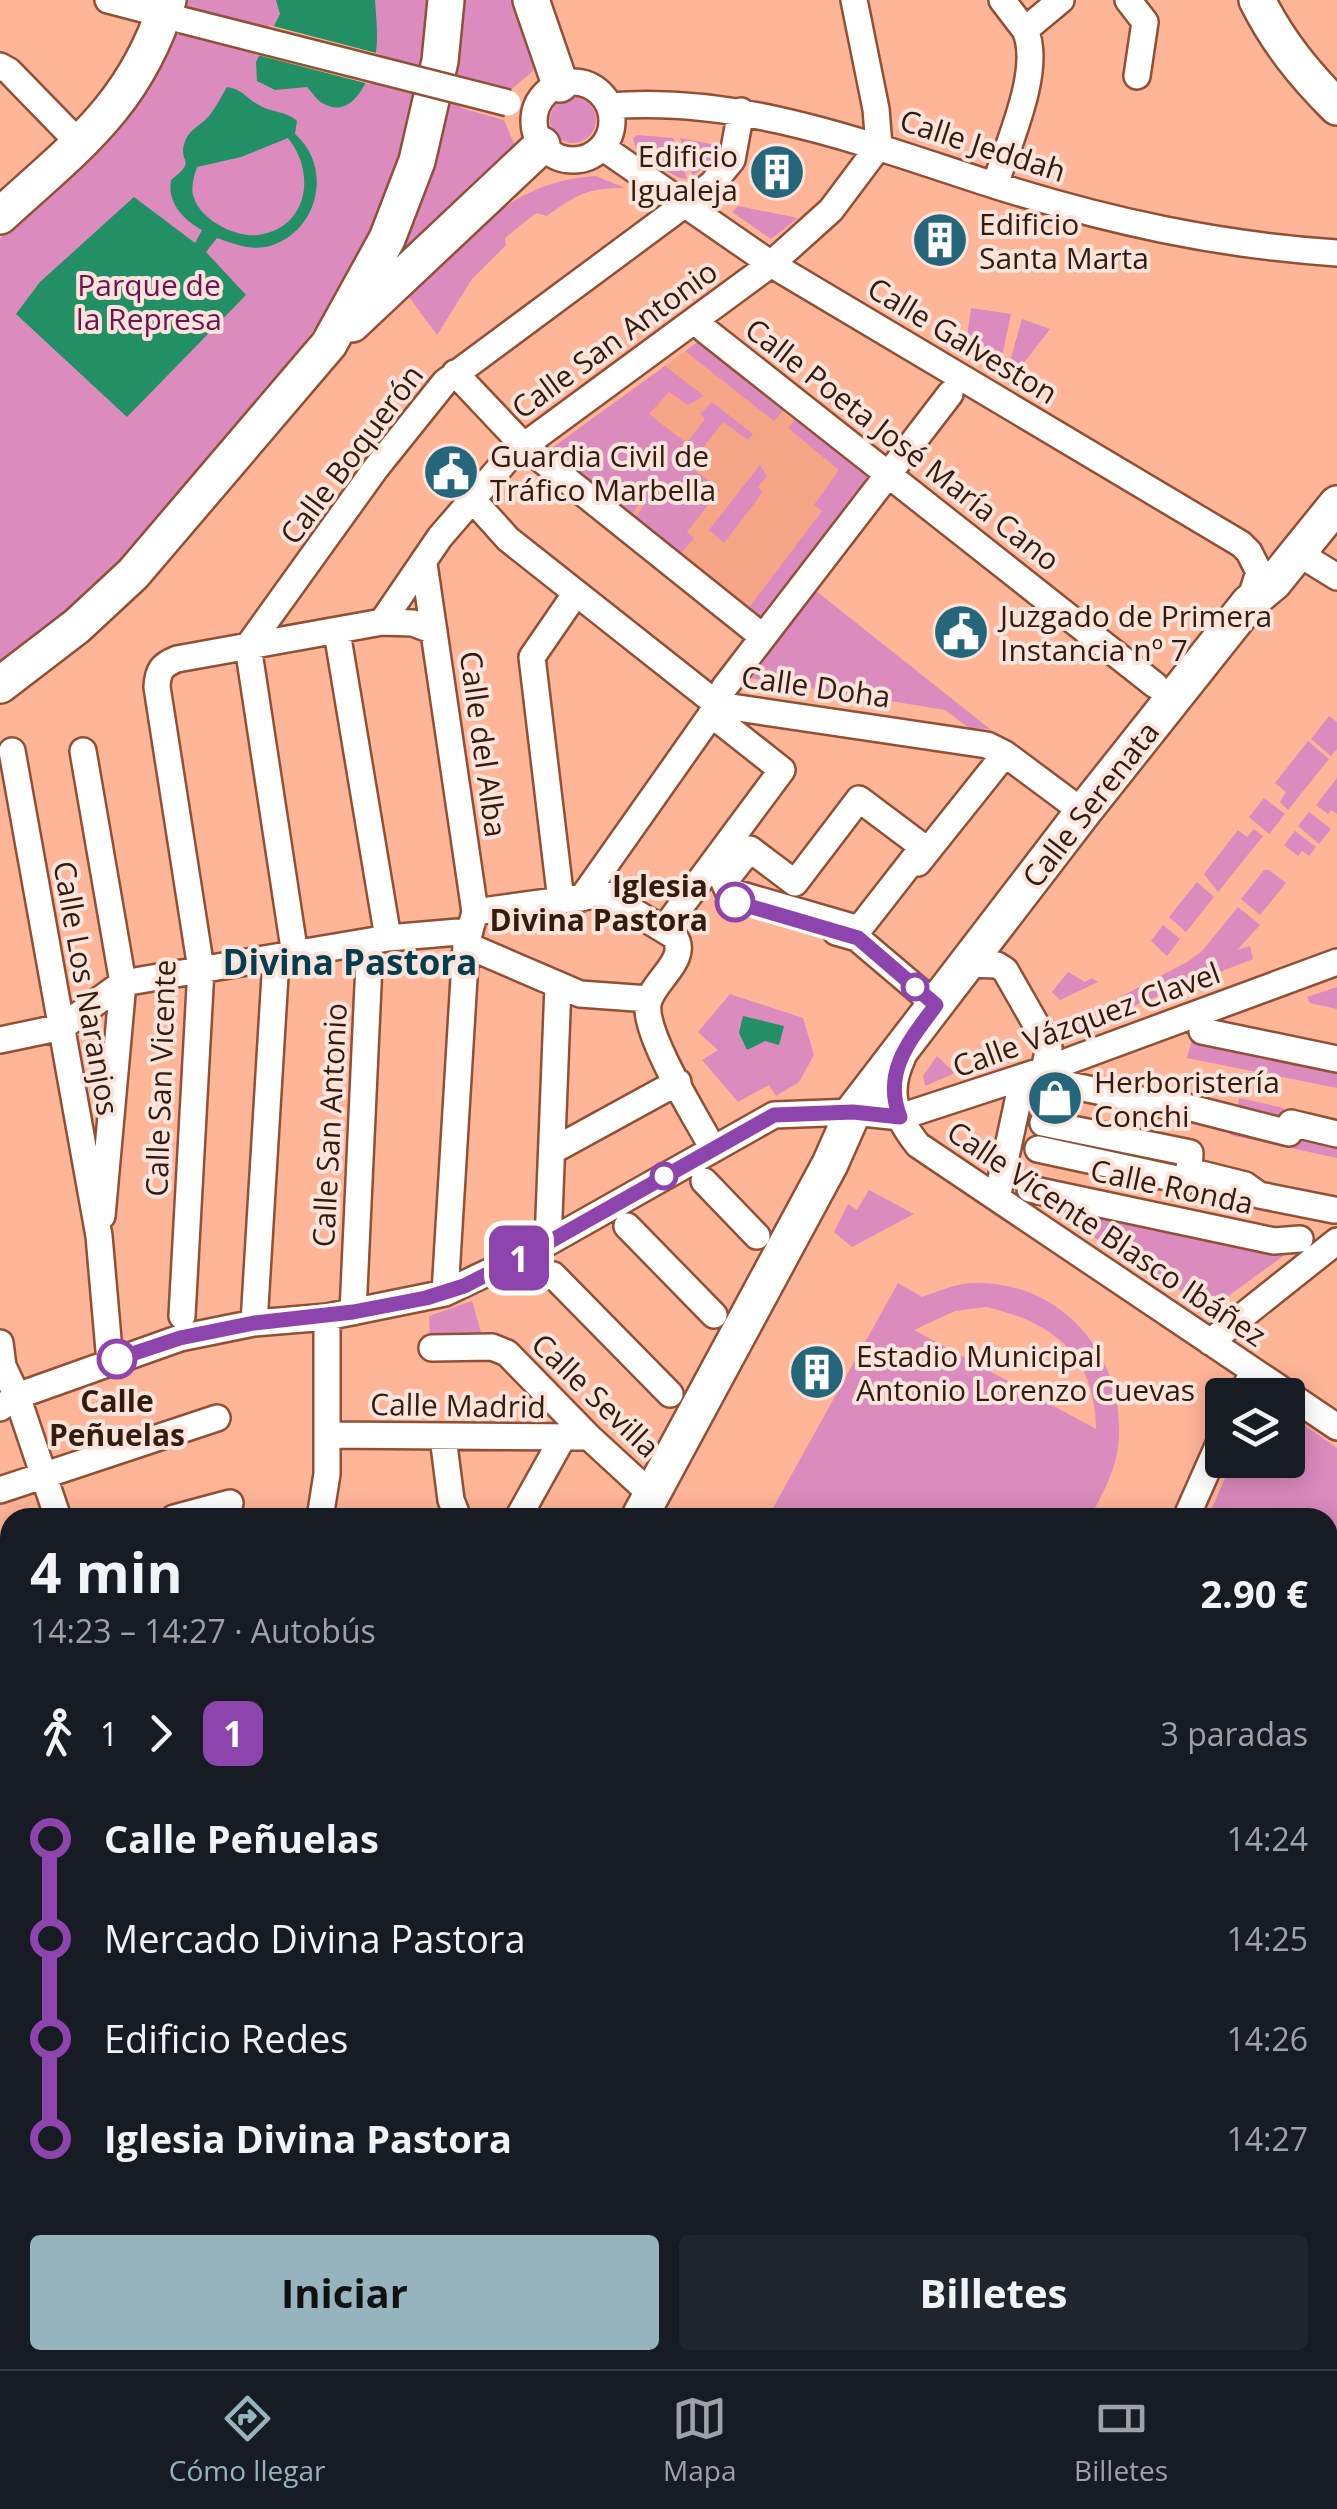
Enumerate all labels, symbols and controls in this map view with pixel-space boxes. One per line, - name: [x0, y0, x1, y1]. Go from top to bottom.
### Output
- street label: Calle Jeddah: [895, 99, 1071, 191]
- place label: Edificio Igualeja: [630, 135, 738, 210]
- building icon: Edificio Igualeja: [747, 142, 807, 202]
- place label: Edificio Santa Marta: [979, 203, 1149, 278]
- building icon: Edificio Santa Marta: [910, 210, 970, 270]
- street label: Calle San Antonio: [503, 250, 725, 428]
- park label: Parque de la Represa: [76, 264, 222, 339]
- street label: Calle Galveston: [860, 267, 1066, 413]
- street label: Calle Poeta José María Cano: [737, 308, 1069, 580]
- street label: Calle Boquerón: [270, 356, 432, 552]
- place label: Guardia Civil de Tráfico Marbella: [490, 435, 716, 510]
- public building icon: Guardia Civil de Tráfico Marbella: [421, 442, 481, 502]
- place label: Juzgado de Primera Instancia nº 7: [997, 595, 1272, 670]
- public building icon: Juzgado de Primera Instancia nº 7: [931, 602, 991, 662]
- street label: Calle del Alba: [451, 648, 517, 840]
- street label: Calle Doha: [739, 655, 893, 717]
- street label: Calle Serenata: [1012, 713, 1168, 895]
- street label: Calle Los Naranjos: [44, 858, 130, 1118]
- place label: Iglesia Divina Pastora: [490, 865, 708, 940]
- marker: Iglesia Divina Pastora: [716, 883, 754, 921]
- district label: Divina Pastora: [223, 938, 477, 985]
- street label: Calle Vázquez Clavel: [947, 952, 1225, 1086]
- street label: Calle San Vicente: [135, 959, 185, 1197]
- unlabelled marker: [902, 974, 928, 1000]
- street label: Calle San Antonio: [302, 1002, 356, 1248]
- place label: Herboristería Conchi: [1094, 1061, 1280, 1136]
- shop icon: Herboristería Conchi: [1025, 1068, 1085, 1128]
- street label: Calle Vicente Blasco Ibáñez: [939, 1111, 1275, 1355]
- street label: Calle Ronda: [1087, 1149, 1257, 1223]
- unlabelled marker: [651, 1163, 677, 1189]
- line badge: 1: [486, 1226, 552, 1290]
- text: 1: [509, 1235, 529, 1282]
- street label: Calle Sevilla: [523, 1324, 669, 1466]
- place label: Estadio Municipal Antonio Lorenzo Cuevas: [856, 1335, 1195, 1410]
- marker: Calle Peñuelas: [98, 1340, 136, 1378]
- building icon: Estadio Municipal Antonio Lorenzo Cuevas: [787, 1342, 847, 1402]
- map controls: [1205, 1378, 1305, 1478]
- button: layers: [1205, 1378, 1305, 1478]
- place label: Calle Peñuelas: [49, 1380, 185, 1455]
- street label: Calle Madrid: [370, 1383, 546, 1427]
- text: 4 min: [30, 1534, 183, 1609]
- text: 2.90 €: [1200, 1567, 1308, 1619]
- text: 14:23 – 14:27 · Autobús: [30, 1609, 376, 1652]
- icon: walk: [30, 1706, 85, 1761]
- icon: forward: [133, 1706, 188, 1761]
- text: 1: [223, 1710, 243, 1757]
- text: 1: [100, 1712, 118, 1755]
- text: 3 paradas: [1161, 1712, 1308, 1755]
- text: Calle Peñuelas: [104, 1812, 379, 1864]
- text: 14:24: [1226, 1817, 1308, 1860]
- text: Mercado Divina Pastora: [104, 1912, 526, 1964]
- text: 14:25: [1226, 1917, 1308, 1960]
- text: Edificio Redes: [104, 2012, 348, 2064]
- text: 14:26: [1226, 2017, 1308, 2060]
- text: Iglesia Divina Pastora: [104, 2112, 512, 2164]
- text: 14:27: [1226, 2117, 1308, 2160]
- button: Iniciar: [30, 2235, 659, 2350]
- button: Billetes: [679, 2235, 1308, 2350]
- tab: Cómo llegar: [169, 2391, 325, 2489]
- tab: Mapa: [663, 2391, 736, 2489]
- tab: Billetes: [1074, 2391, 1168, 2489]

